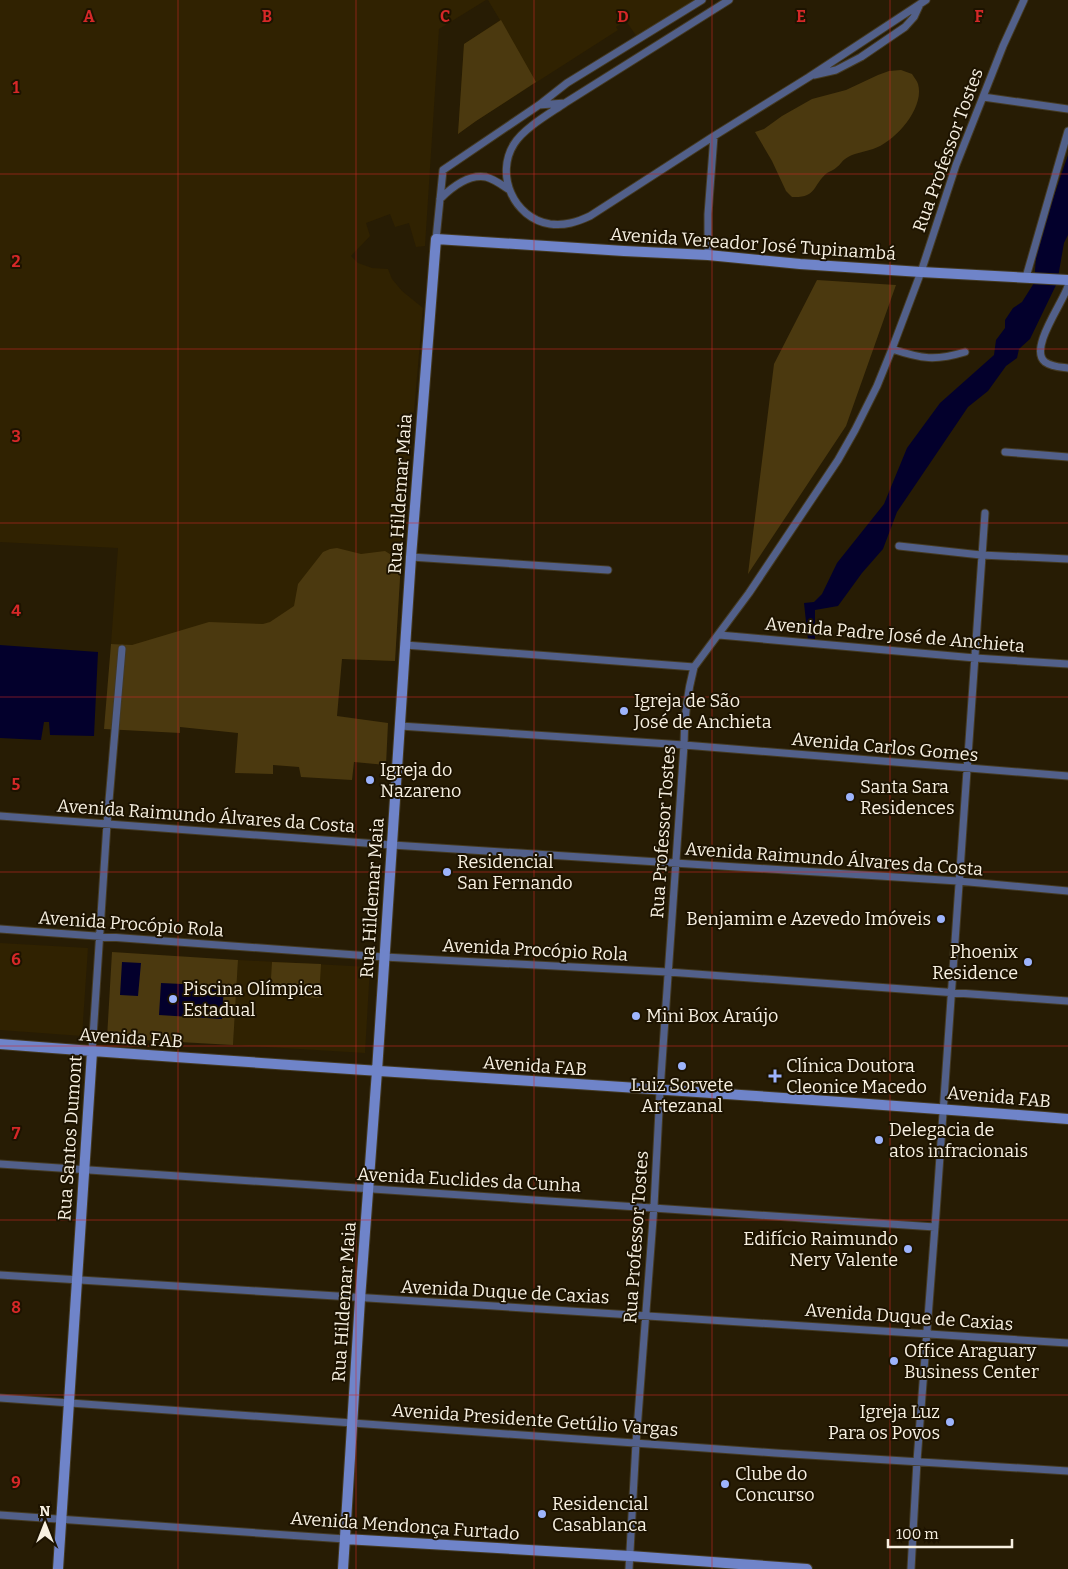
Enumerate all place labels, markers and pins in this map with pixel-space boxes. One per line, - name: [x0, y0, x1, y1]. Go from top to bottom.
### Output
- place label: Igreja de São José de Anchieta: [633, 690, 772, 733]
- marker: Igreja de São José de Anchieta: [618, 705, 630, 717]
- place label: Igreja do Nazareno: [380, 759, 461, 802]
- marker: Igreja do Nazareno: [364, 774, 376, 786]
- place label: Santa Sara Residences: [860, 776, 955, 819]
- marker: Santa Sara Residences: [844, 791, 856, 803]
- place label: Residencial San Fernando: [457, 851, 573, 894]
- marker: Residencial San Fernando: [441, 866, 453, 878]
- place label: Benjamim e Azevedo Imóveis: [686, 908, 931, 930]
- marker: Benjamim e Azevedo Imóveis: [935, 913, 947, 925]
- place label: Phoenix Residence: [932, 941, 1018, 984]
- marker: Phoenix Residence: [1022, 956, 1034, 968]
- place label: Piscina Olímpica Estadual: [183, 978, 323, 1021]
- marker: Piscina Olímpica Estadual: [167, 993, 179, 1005]
- place label: Mini Box Araújo: [646, 1005, 778, 1027]
- marker: Mini Box Araújo: [630, 1010, 642, 1022]
- place label: Clínica Doutora Cleonice Macedo: [786, 1055, 927, 1098]
- marker: Luiz Sorvete Artezanal: [676, 1060, 688, 1072]
- marker: Clínica Doutora Cleonice Macedo: [768, 1069, 782, 1083]
- place label: Luiz Sorvete Artezanal: [631, 1074, 733, 1117]
- place label: Delegacia de atos infracionais: [889, 1119, 1028, 1162]
- marker: Delegacia de atos infracionais: [873, 1134, 885, 1146]
- place label: Edifício Raimundo Nery Valente: [743, 1228, 898, 1271]
- marker: Edifício Raimundo Nery Valente: [902, 1243, 914, 1255]
- place label: Office Araguary Business Center: [904, 1340, 1039, 1383]
- marker: Office Araguary Business Center: [888, 1355, 900, 1367]
- place label: Igreja Luz Para os Povos: [828, 1401, 940, 1444]
- marker: Igreja Luz Para os Povos: [944, 1416, 956, 1428]
- place label: Clube do Concurso: [735, 1463, 815, 1506]
- marker: Clube do Concurso: [719, 1478, 731, 1490]
- place label: Residencial Casablanca: [552, 1493, 648, 1536]
- marker: Residencial Casablanca: [536, 1508, 548, 1520]

